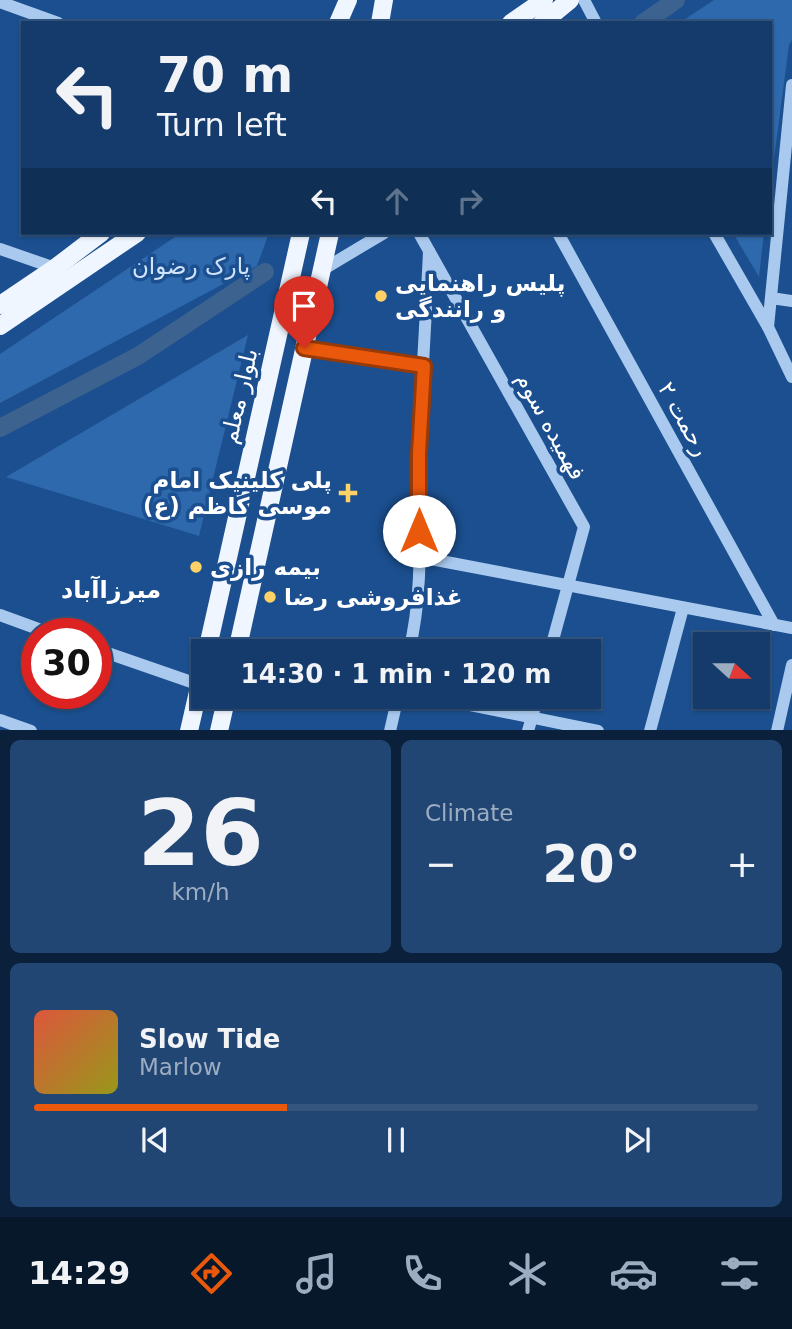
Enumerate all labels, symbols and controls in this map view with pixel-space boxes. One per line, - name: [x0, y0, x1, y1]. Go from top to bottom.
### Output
- text: 70 m: [157, 47, 293, 104]
- icon: left: [42, 49, 133, 140]
- text: Turn left: [157, 106, 287, 144]
- icon: left: [305, 182, 343, 220]
- icon: ahead: [378, 182, 416, 220]
- icon: right: [451, 182, 489, 220]
- park label: پارک رضوان: [132, 253, 250, 280]
- place label: پلیس راهنمایی و رانندگی: [395, 270, 565, 323]
- pin: [274, 276, 334, 348]
- icon: arrive: [285, 287, 323, 325]
- marker: پلیس راهنمایی و رانندگی: [373, 288, 389, 304]
- street label: بلوار معلم: [215, 346, 264, 446]
- street label: فهمیده سوم: [510, 368, 591, 485]
- street label: رحمت ۲: [652, 377, 715, 461]
- place label: پلی کلینیک امام موسی کاظم (ع): [143, 467, 332, 520]
- marker: پلی کلینیک امام موسی کاظم (ع): [338, 483, 358, 503]
- position arrow: [382, 494, 456, 568]
- place label: بیمه رازی: [210, 554, 321, 581]
- marker: بیمه رازی: [188, 559, 204, 575]
- district label: میرزاآباد: [61, 575, 161, 604]
- place label: غذافروشی رضا: [284, 584, 463, 611]
- marker: غذافروشی رضا: [262, 589, 278, 605]
- speed limit sign: 30: [21, 618, 112, 709]
- north arrow: [693, 632, 770, 709]
- map controls: [693, 632, 770, 709]
- text: 14:30 · 1 min · 120 m: [241, 659, 551, 689]
- text: 26: [137, 781, 264, 886]
- text: Climate: [425, 800, 514, 826]
- text: 20°: [542, 834, 641, 894]
- text: −: [425, 842, 457, 886]
- text: +: [726, 842, 758, 886]
- text: km/h: [171, 879, 230, 905]
- text: Slow Tide: [139, 1024, 280, 1054]
- text: Marlow: [139, 1054, 222, 1080]
- icon: previous: [136, 1121, 174, 1159]
- icon: pause: [377, 1121, 415, 1159]
- icon: next: [618, 1121, 656, 1159]
- icon: directions: [187, 1249, 236, 1298]
- icon: music: [292, 1249, 341, 1298]
- icon: phone: [398, 1249, 447, 1298]
- icon: climate: [503, 1249, 552, 1298]
- icon: car: [609, 1249, 658, 1298]
- icon: filters: [715, 1249, 764, 1298]
- text: 14:29: [28, 1254, 130, 1292]

